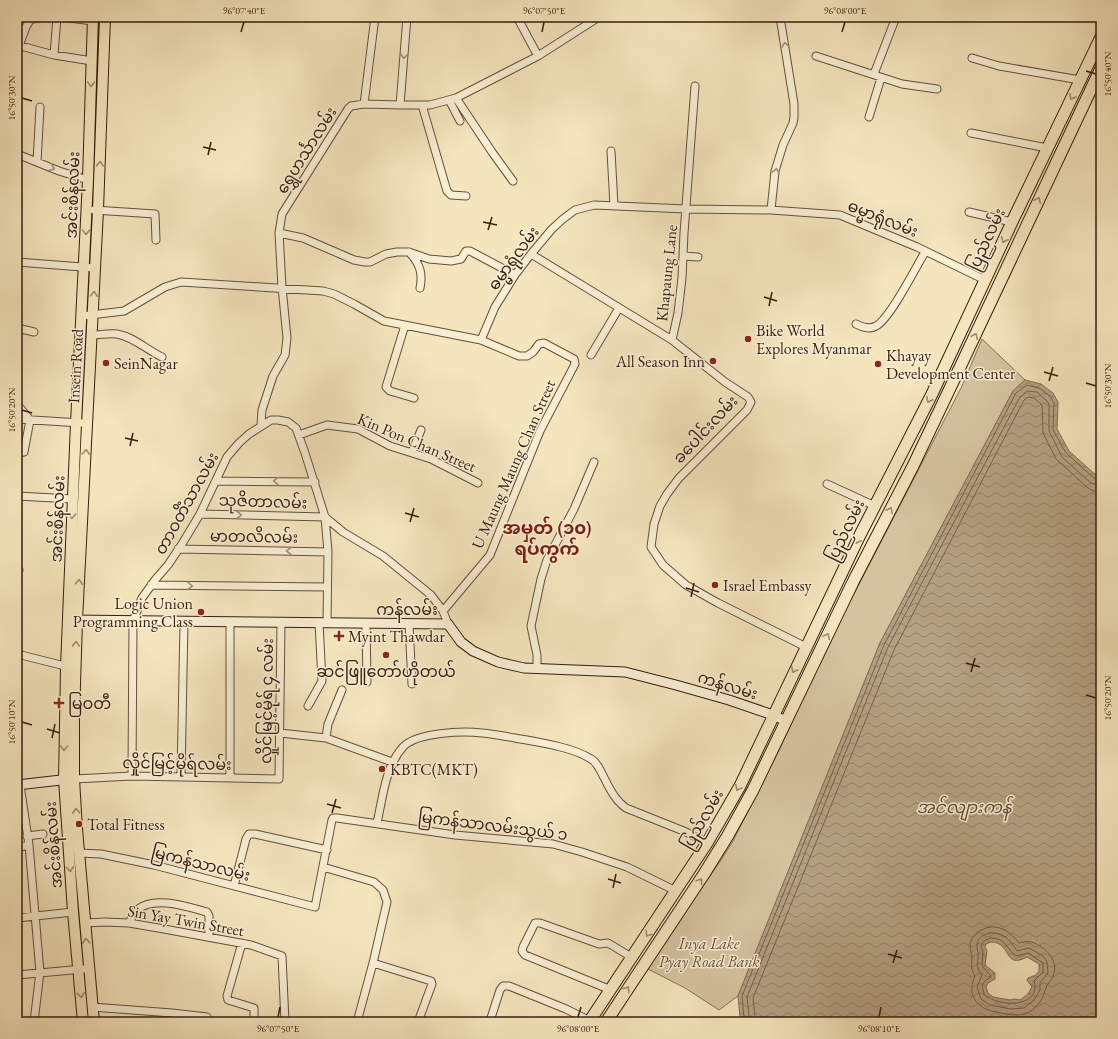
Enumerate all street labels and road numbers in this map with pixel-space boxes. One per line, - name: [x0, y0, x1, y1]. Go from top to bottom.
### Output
- street label: ရွှေဟင်္သာလမ်း: [271, 102, 344, 199]
- street label: အင်းစိန်လမ်း: [59, 151, 88, 239]
- street label: ဓမ္မာရုံလမ်း: [843, 194, 921, 246]
- street label: ပြည်လမ်း: [962, 204, 1013, 275]
- street label: ဓမ္မာရုံလမ်း: [482, 222, 547, 297]
- street label: Khapaung Lane: [651, 224, 682, 323]
- street label: Insein Road: [63, 327, 88, 404]
- street label: U Maung Maung Chan Street: [467, 376, 560, 552]
- street label: ခပေါင်းလမ်း: [668, 390, 742, 468]
- street label: Kin Pon Chan Street: [354, 408, 479, 477]
- street label: တာဝတိံသာလမ်း: [149, 448, 223, 558]
- street label: အင်းစိန်လမ်း: [44, 475, 73, 563]
- street label: သုဇိတာလမ်း: [218, 488, 308, 518]
- street label: ပြည်လမ်း: [821, 495, 872, 566]
- street label: မာတလိလမ်း: [210, 524, 298, 548]
- street label: ကန်လမ်း: [376, 598, 438, 623]
- street label: လှိုင်မြင့်မိုရ် ၄ လမ်း: [254, 638, 282, 764]
- street label: ကန်လမ်း: [695, 665, 761, 707]
- street label: လှိုင်မြင့်မိုရ်လမ်း: [122, 751, 232, 779]
- street label: ပြည်လမ်း: [676, 785, 731, 855]
- street label: အင်းစိန်လမ်း: [39, 800, 70, 889]
- street label: မြကန်သာလမ်းသွယ် ၁: [417, 805, 569, 848]
- street label: မြကန်သာလမ်း: [148, 840, 253, 889]
- street label: Sin Yay Twin Street: [126, 900, 246, 941]

